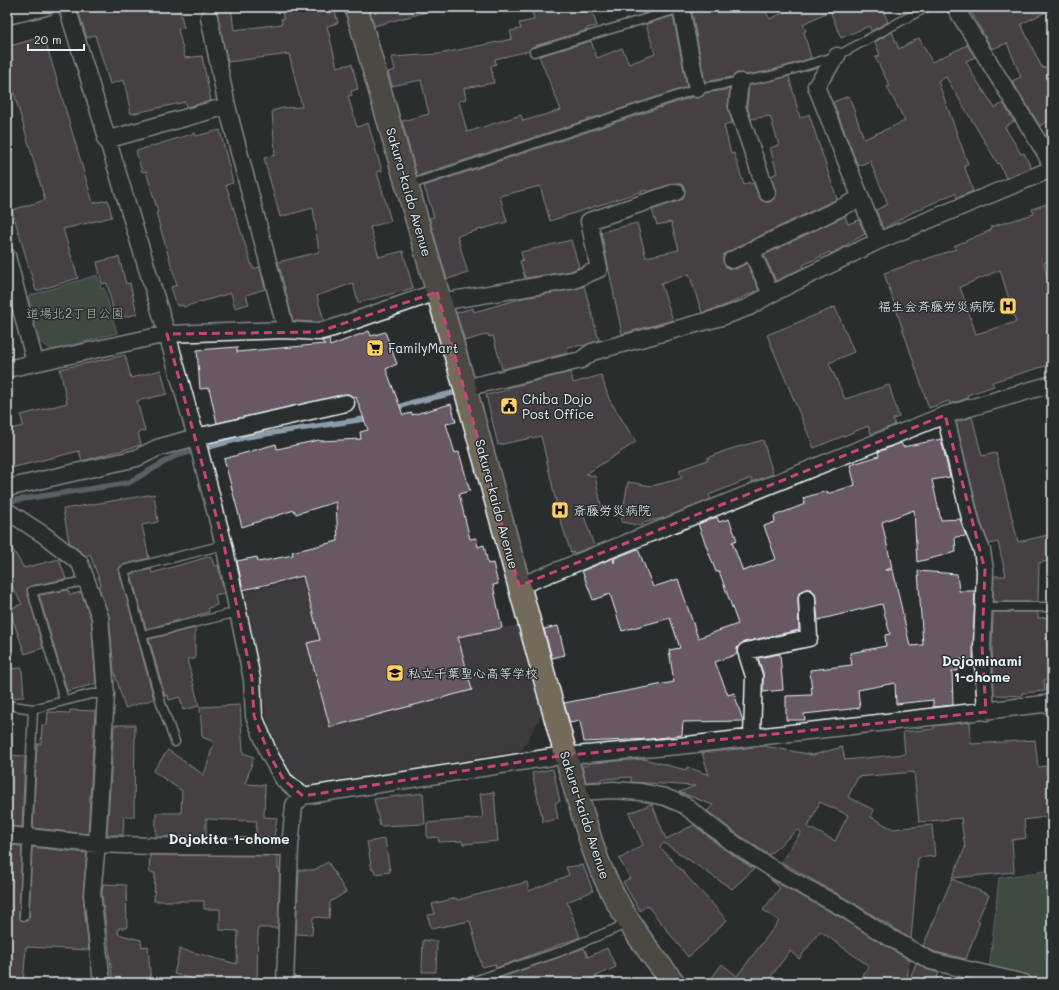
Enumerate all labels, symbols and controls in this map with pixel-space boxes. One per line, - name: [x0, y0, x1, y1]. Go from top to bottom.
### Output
- scale bar: [28, 26, 84, 52]
- text: 20 m: [34, 31, 62, 47]
- street label: Sakura-kaido Avenue: [383, 125, 436, 258]
- hospital icon: 福生会斉藤労災病院: [998, 296, 1018, 316]
- place label: 福生会斉藤労災病院: [878, 297, 995, 314]
- park label: 道場北2丁目公園: [26, 304, 124, 321]
- supermarket icon: FamilyMart: [365, 338, 385, 358]
- place label: FamilyMart: [388, 339, 459, 356]
- place label: Chiba Dojo Post Office: [522, 390, 594, 422]
- public building icon: Chiba Dojo Post Office: [499, 396, 519, 416]
- street label: Sakura-kaido Avenue: [472, 437, 523, 571]
- hospital icon: 斎藤労災病院: [550, 500, 570, 520]
- place label: 斎藤労災病院: [573, 501, 651, 518]
- district label: Dojominami 1-chome: [942, 651, 1022, 686]
- school or university icon: 私立千葉聖心高等学校: [385, 663, 405, 683]
- place label: 私立千葉聖心高等学校: [408, 664, 538, 681]
- street label: Sakura-kaido Avenue: [557, 749, 614, 881]
- district label: Dojokita 1-chome: [169, 829, 290, 848]

